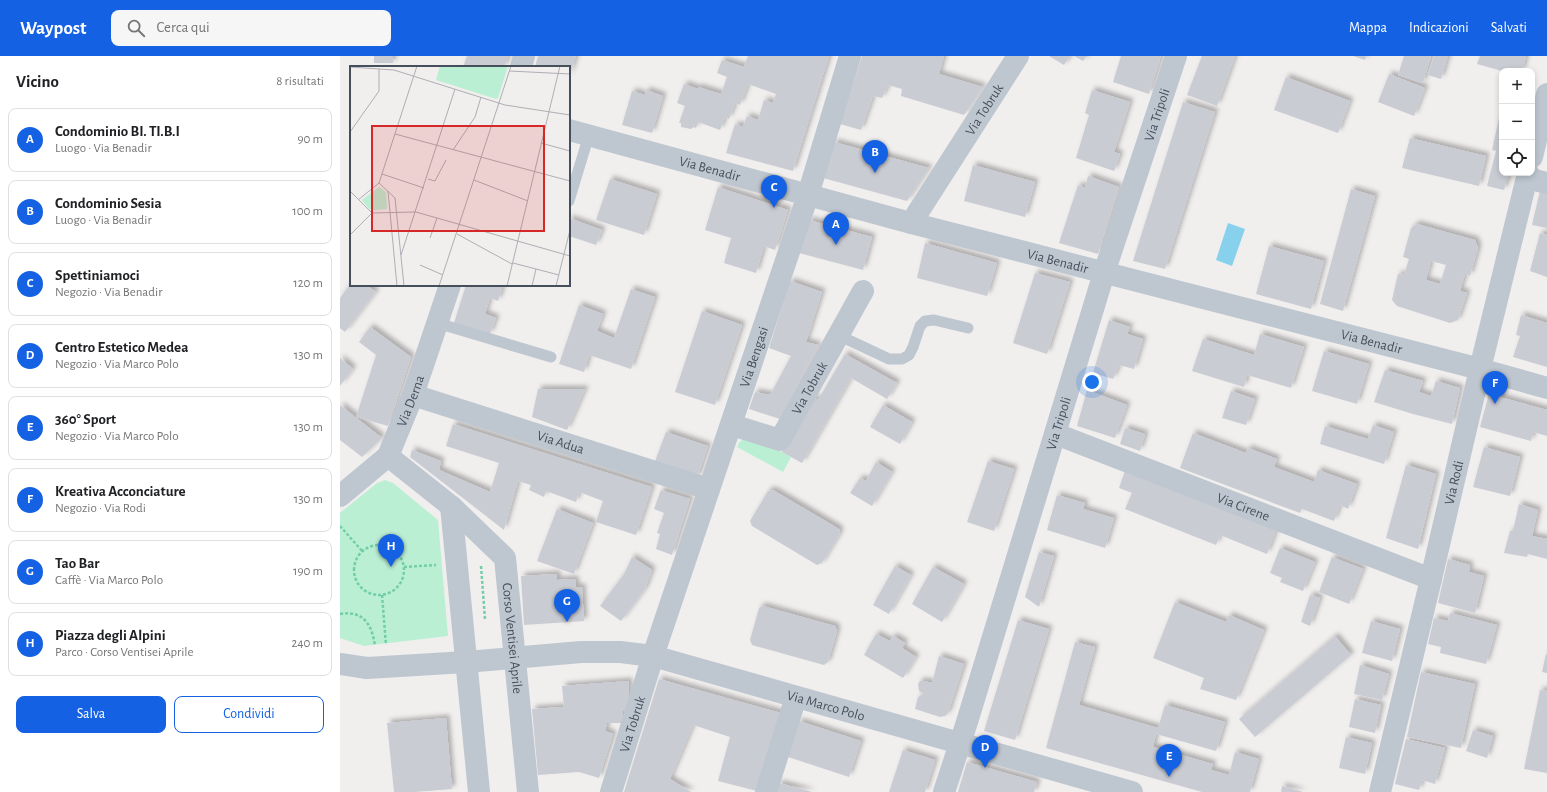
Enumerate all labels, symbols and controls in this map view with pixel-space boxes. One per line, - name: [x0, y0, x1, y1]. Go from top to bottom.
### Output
- search box: [111, 10, 391, 46]
- icon: search: [125, 17, 147, 39]
- text: Waypost: [20, 19, 87, 38]
- text: Cerca qui: [157, 20, 210, 35]
- text: Mappa: [1349, 21, 1387, 35]
- text: Indicazioni: [1409, 21, 1469, 35]
- text: Salvati: [1491, 21, 1527, 35]
- inset map: [350, 66, 570, 286]
- map controls: [1499, 68, 1535, 176]
- button: +: [1499, 68, 1535, 104]
- text: Vicino: [16, 73, 59, 90]
- text: 8 risultati: [276, 75, 324, 88]
- street label: Via Tobruk: [963, 81, 1007, 138]
- street label: Via Tripoli: [1142, 87, 1173, 143]
- button: −: [1499, 104, 1535, 140]
- text: Condominio BI. TI.B.I: [55, 124, 180, 139]
- text: A: [26, 133, 34, 146]
- text: 90 m: [297, 133, 323, 146]
- pin: B: [862, 140, 888, 173]
- button: locate: [1499, 140, 1535, 176]
- text: Luogo · Via Benadir: [55, 142, 152, 155]
- street label: Via Benadir: [677, 154, 742, 184]
- pin: C: [761, 175, 787, 208]
- text: Condominio Sesia: [55, 196, 162, 211]
- text: B: [26, 205, 34, 218]
- text: 100 m: [292, 205, 323, 218]
- pin: A: [823, 212, 849, 245]
- text: Luogo · Via Benadir: [55, 214, 152, 227]
- street label: Via Benadir: [1025, 247, 1090, 276]
- text: Spettiniamoci: [55, 268, 140, 283]
- text: C: [27, 277, 33, 290]
- text: 120 m: [293, 277, 323, 290]
- text: Negozio · Via Benadir: [55, 286, 162, 299]
- street label: Via Bengasi: [738, 325, 771, 389]
- street label: Via Benadir: [1339, 328, 1404, 357]
- text: Centro Estetico Medea: [55, 340, 188, 355]
- text: D: [26, 349, 34, 362]
- text: 130 m: [294, 349, 323, 362]
- text: Negozio · Via Marco Polo: [55, 358, 179, 371]
- street label: Via Tobruk: [790, 359, 830, 417]
- pin: F: [1482, 371, 1508, 404]
- your location: [1082, 372, 1102, 392]
- street label: Via Derna: [395, 373, 427, 429]
- street label: Via Tripoli: [1044, 395, 1074, 452]
- text: 360° Sport: [55, 412, 116, 427]
- text: E: [27, 421, 33, 434]
- text: 130 m: [294, 421, 323, 434]
- street label: Via Adua: [535, 429, 586, 457]
- text: Negozio · Via Marco Polo: [55, 430, 179, 443]
- street label: Via Rodi: [1443, 459, 1466, 506]
- text: Kreativa Acconciature: [55, 484, 186, 499]
- street label: Via Cirene: [1215, 491, 1271, 524]
- text: F: [27, 493, 33, 506]
- text: 130 m: [294, 493, 323, 506]
- text: Negozio · Via Rodi: [55, 502, 146, 515]
- pin: H: [378, 534, 404, 567]
- text: Tao Bar: [55, 556, 100, 571]
- text: G: [26, 565, 34, 578]
- text: 190 m: [293, 565, 323, 578]
- text: Caffè · Via Marco Polo: [55, 574, 163, 587]
- street label: Corso Ventisei Aprile: [499, 582, 524, 694]
- pin: G: [554, 589, 580, 622]
- text: Piazza degli Alpini: [55, 628, 166, 643]
- text: H: [25, 637, 35, 650]
- text: 240 m: [291, 637, 323, 650]
- text: Parco · Corso Ventisei Aprile: [55, 646, 194, 659]
- street label: Via Marco Polo: [785, 688, 866, 724]
- street label: Via Tobruk: [618, 694, 648, 754]
- button: Salva: [16, 696, 166, 733]
- button: Condividi: [174, 696, 324, 733]
- pin: D: [972, 735, 998, 768]
- pin: E: [1156, 744, 1182, 777]

